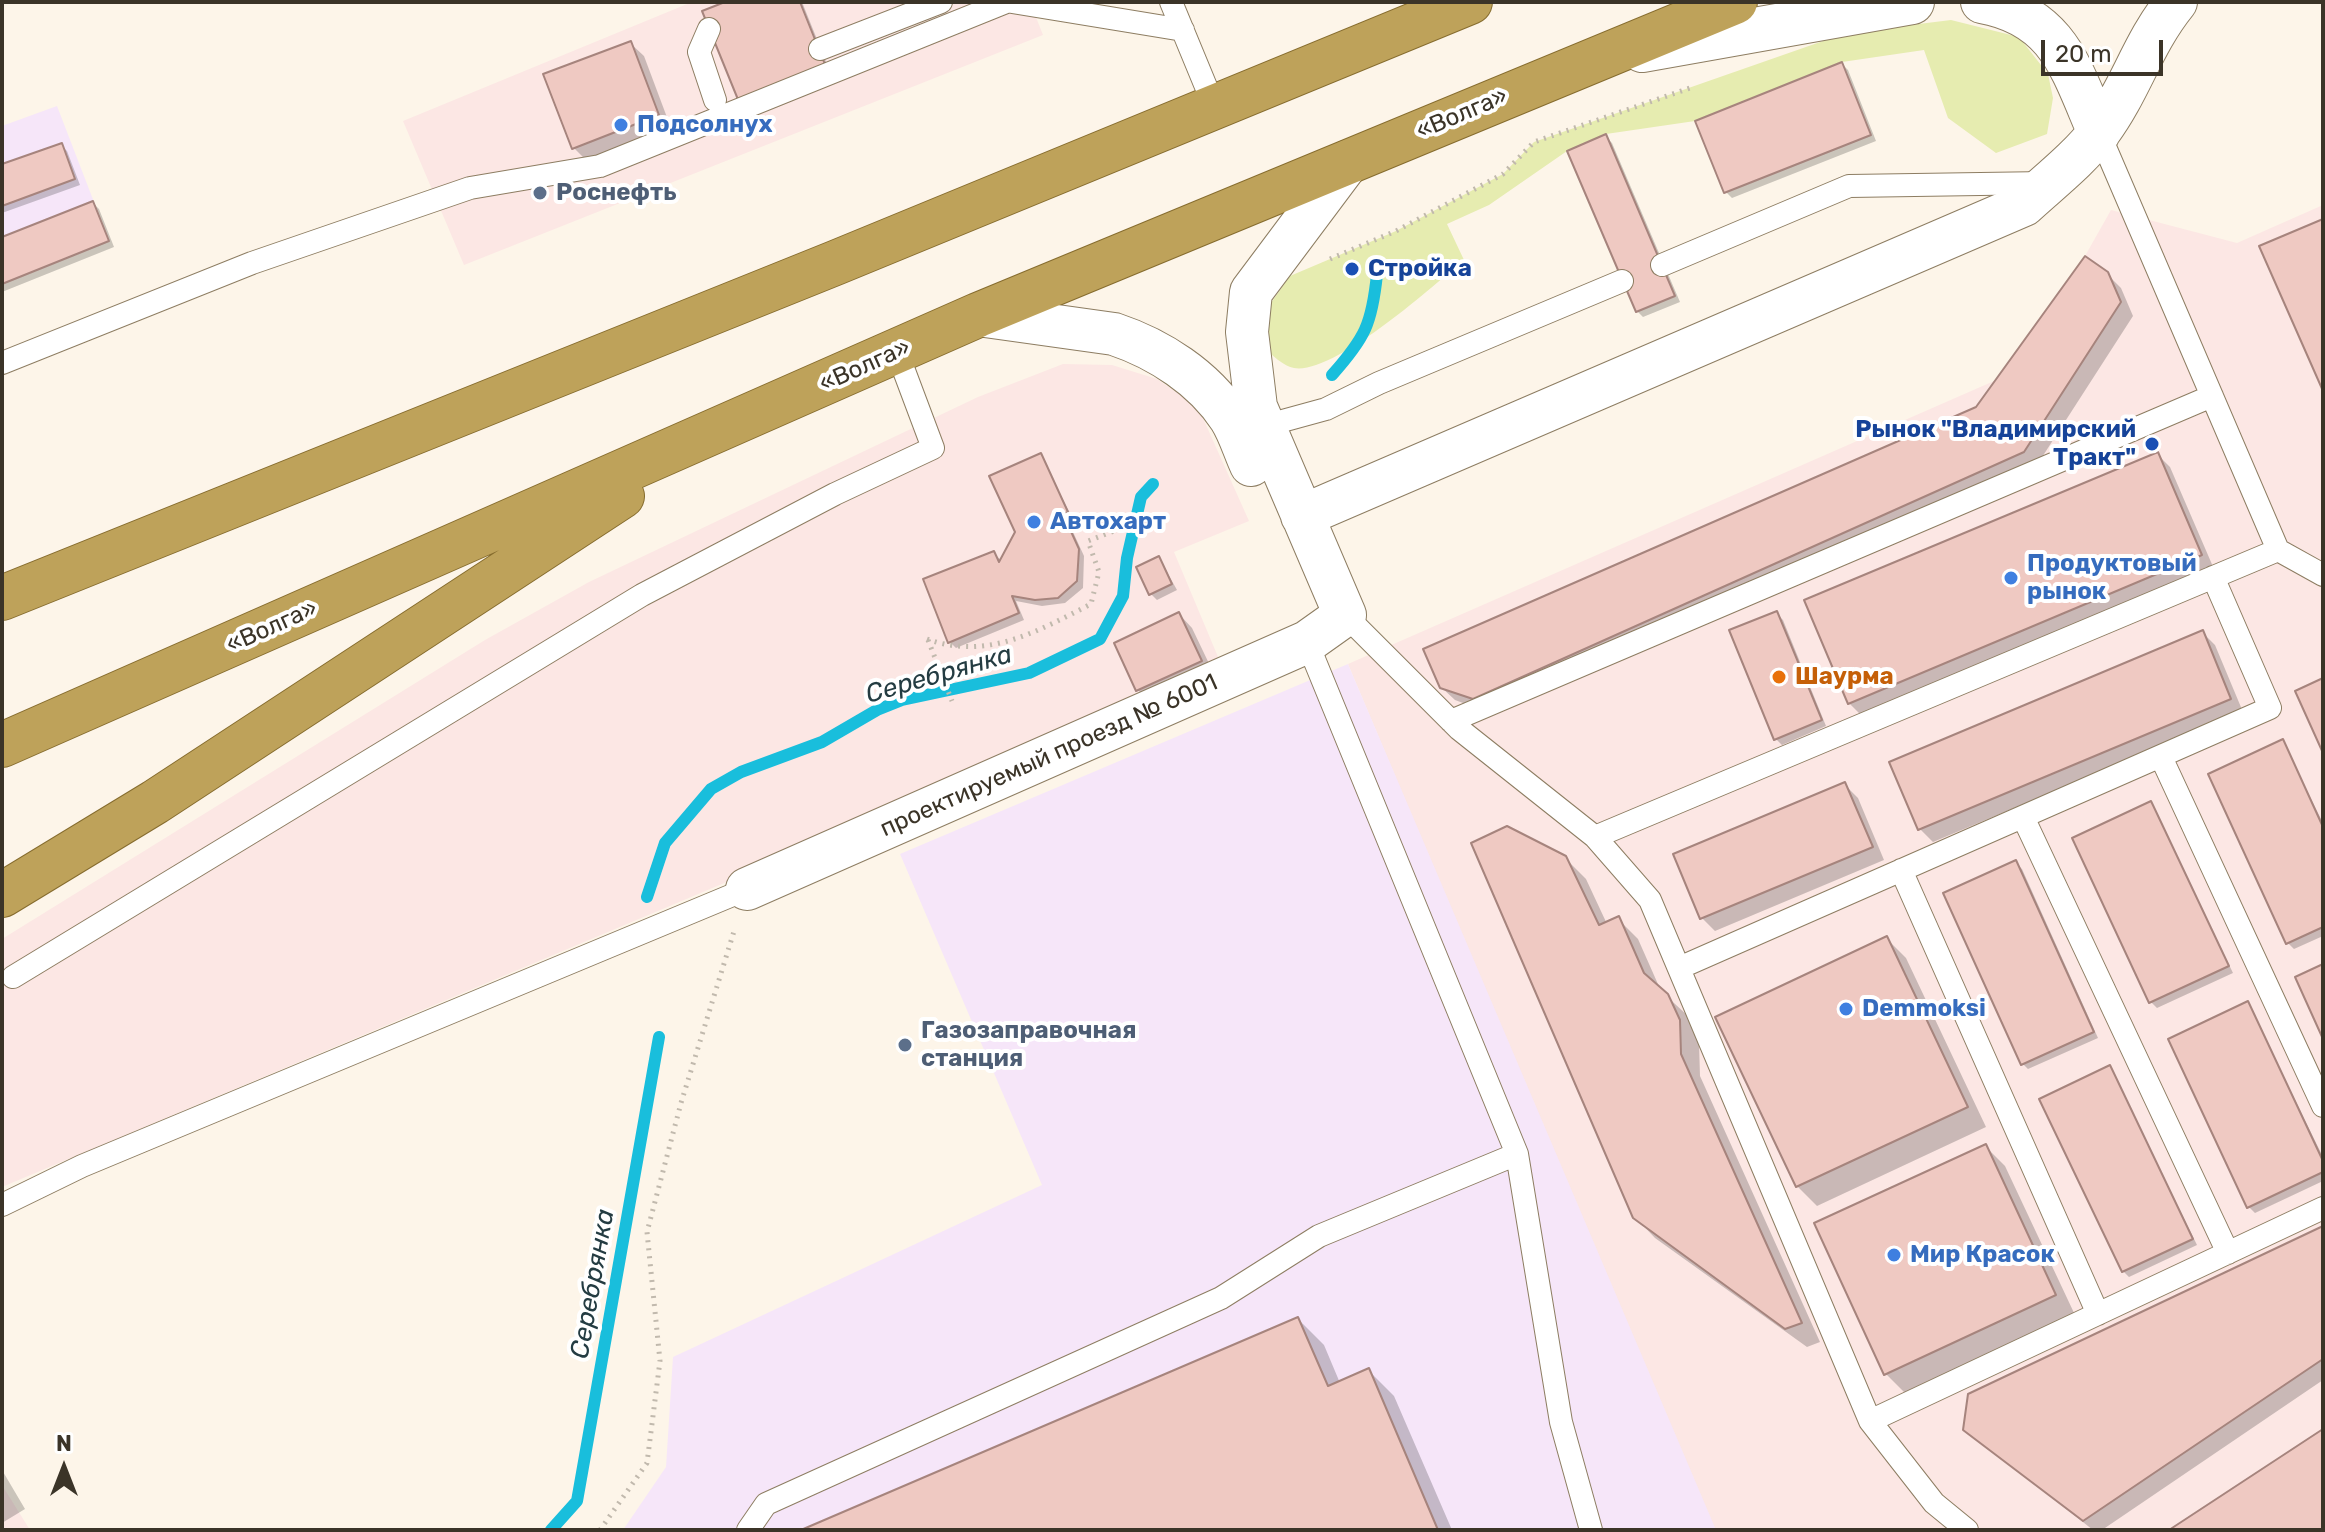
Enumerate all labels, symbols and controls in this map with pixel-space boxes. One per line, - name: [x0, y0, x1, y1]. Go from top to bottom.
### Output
- scale bar: [2045, 24, 2167, 74]
- text: 20 m: [2055, 40, 2112, 68]
- street label: «Волга»: [1412, 82, 1512, 146]
- place label: Подсолнух: [637, 111, 773, 139]
- marker: Подсолнух: [612, 116, 630, 134]
- place label: Роснефть: [556, 179, 677, 207]
- marker: Роснефть: [531, 184, 549, 202]
- place label: Стройка: [1368, 255, 1472, 283]
- marker: Стройка: [1343, 260, 1361, 278]
- street label: «Волга»: [815, 333, 915, 399]
- place label: Рынок "Владимирский Тракт": [1855, 416, 2136, 472]
- marker: Рынок "Владимирский Тракт": [2143, 435, 2161, 453]
- place label: Автохарт: [1050, 508, 1166, 536]
- marker: Автохарт: [1025, 513, 1043, 531]
- place label: Продуктовый рынок: [2027, 550, 2197, 606]
- marker: Продуктовый рынок: [2002, 569, 2020, 587]
- street label: «Волга»: [222, 594, 322, 660]
- water label: Серебрянка: [862, 639, 1016, 711]
- place label: Шаурма: [1795, 663, 1894, 691]
- street label: проектируемый проезд № 6001: [876, 668, 1222, 844]
- marker: Шаурма: [1770, 668, 1788, 686]
- place label: Demmoksi: [1862, 995, 1986, 1023]
- marker: Demmoksi: [1837, 1000, 1855, 1018]
- place label: Газозаправочная станция: [921, 1017, 1136, 1073]
- marker: Газозаправочная станция: [896, 1036, 914, 1054]
- water label: Серебрянка: [565, 1207, 621, 1361]
- place label: Мир Красок: [1910, 1241, 2055, 1269]
- marker: Мир Красок: [1885, 1246, 1903, 1264]
- north arrow: [24, 1428, 104, 1508]
- text: N: [56, 1430, 72, 1457]

